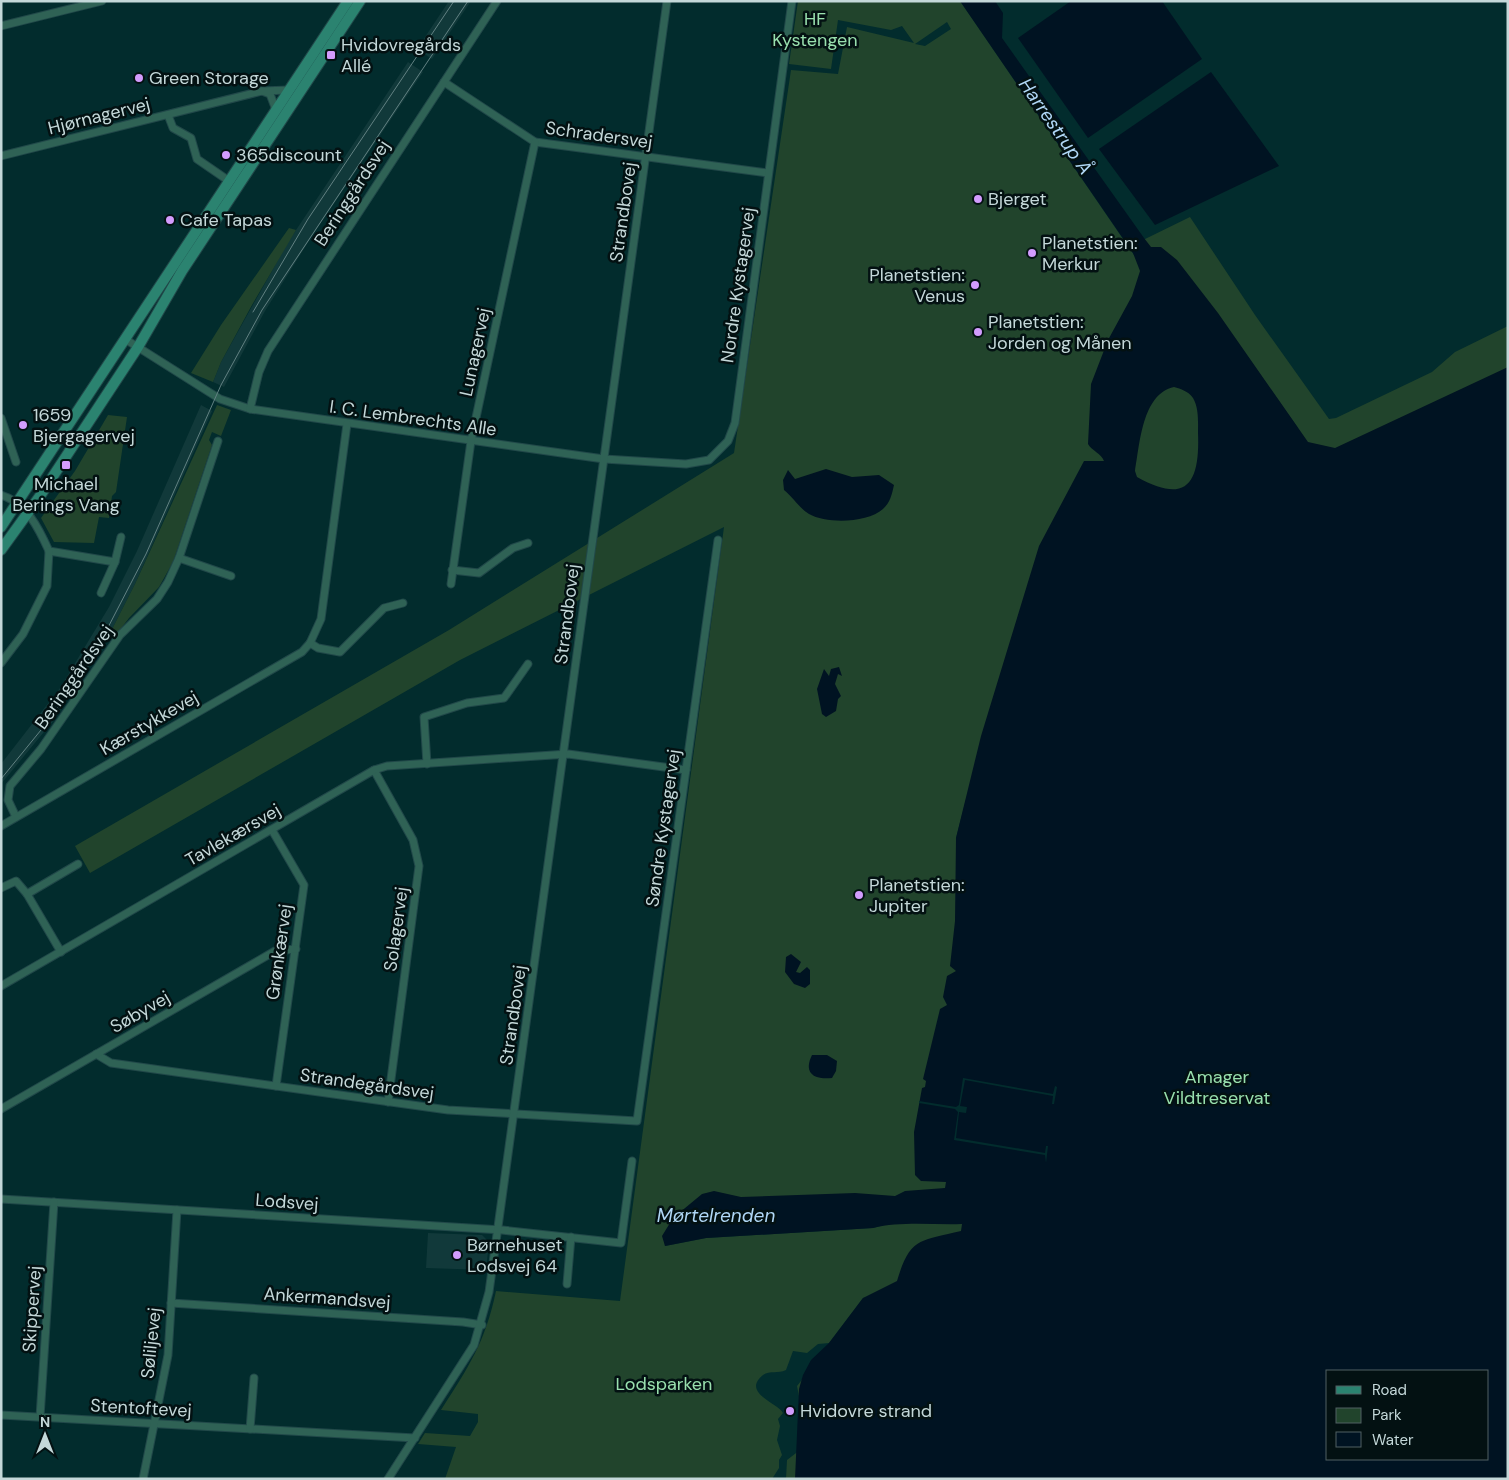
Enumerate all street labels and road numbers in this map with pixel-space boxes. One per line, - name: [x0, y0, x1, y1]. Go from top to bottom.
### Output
- street label: Hjørnagervej: [45, 92, 153, 140]
- street label: Schradersvej: [544, 116, 654, 154]
- street label: Beringgårdsvej: [309, 135, 395, 251]
- street label: Strandbovej: [604, 160, 642, 264]
- street label: Nordre Kystagervej: [715, 206, 761, 364]
- street label: Lunagervej: [454, 305, 496, 399]
- street label: I. C. Lembrechts Alle: [328, 394, 498, 442]
- street label: Strandbovej: [549, 563, 585, 665]
- street label: Beringgårdsvej: [29, 620, 119, 734]
- street label: Kærstykkevej: [95, 685, 203, 761]
- street label: Søndre Kystagervej: [640, 748, 686, 908]
- street label: Tavlekærsvej: [181, 798, 285, 872]
- street label: Solagervej: [378, 885, 414, 973]
- street label: Grønkærvej: [260, 902, 298, 1002]
- street label: Strandbovej: [494, 963, 532, 1067]
- street label: Søbyvej: [106, 985, 174, 1039]
- street label: Strandegårdsvej: [298, 1063, 436, 1105]
- street label: Lodsvej: [255, 1188, 319, 1216]
- street label: Skippervej: [17, 1265, 47, 1353]
- street label: Ankermandsvej: [263, 1282, 391, 1314]
- street label: Søliljevej: [135, 1306, 167, 1380]
- street label: Stentoftevej: [90, 1393, 192, 1423]

